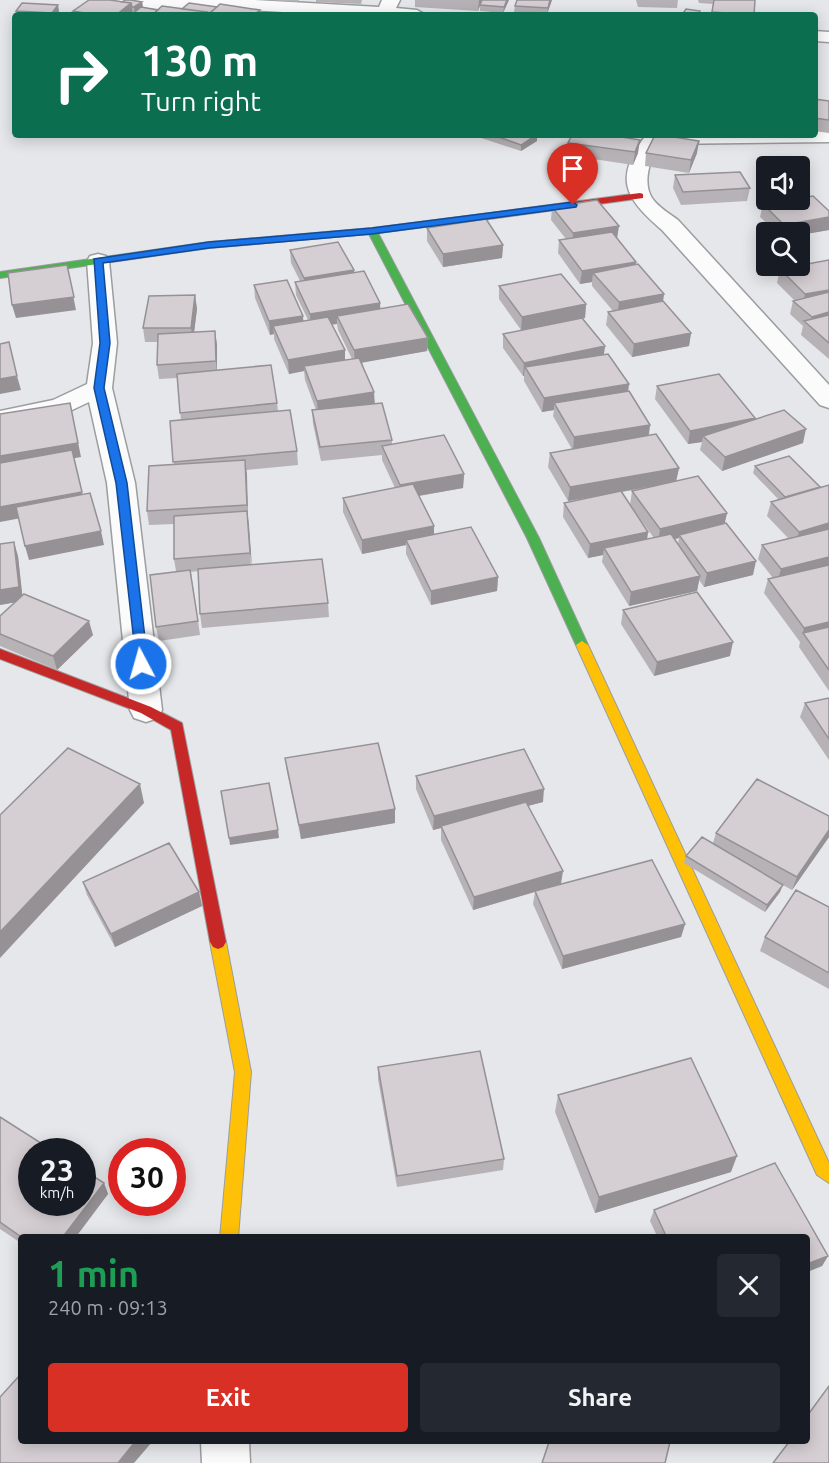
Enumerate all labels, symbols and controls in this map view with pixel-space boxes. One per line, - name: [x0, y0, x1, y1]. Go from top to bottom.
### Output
- icon: right: [42, 36, 120, 114]
- text: 130 m: [141, 37, 258, 84]
- text: Turn right: [141, 86, 261, 116]
- pin: [547, 143, 598, 205]
- icon: arrive: [556, 152, 589, 185]
- map controls: [756, 156, 810, 276]
- button: sound: [756, 156, 810, 210]
- button: search: [756, 222, 810, 276]
- position arrow: [109, 632, 173, 696]
- speed limit sign: 30: [108, 1138, 186, 1216]
- text: 23: [40, 1153, 74, 1187]
- text: km/h: [40, 1184, 74, 1201]
- text: 1 min: [48, 1253, 139, 1294]
- button: close: [717, 1254, 780, 1317]
- text: 240 m · 09:13: [48, 1296, 168, 1319]
- button: Exit: [48, 1363, 408, 1432]
- button: Share: [420, 1363, 780, 1432]

